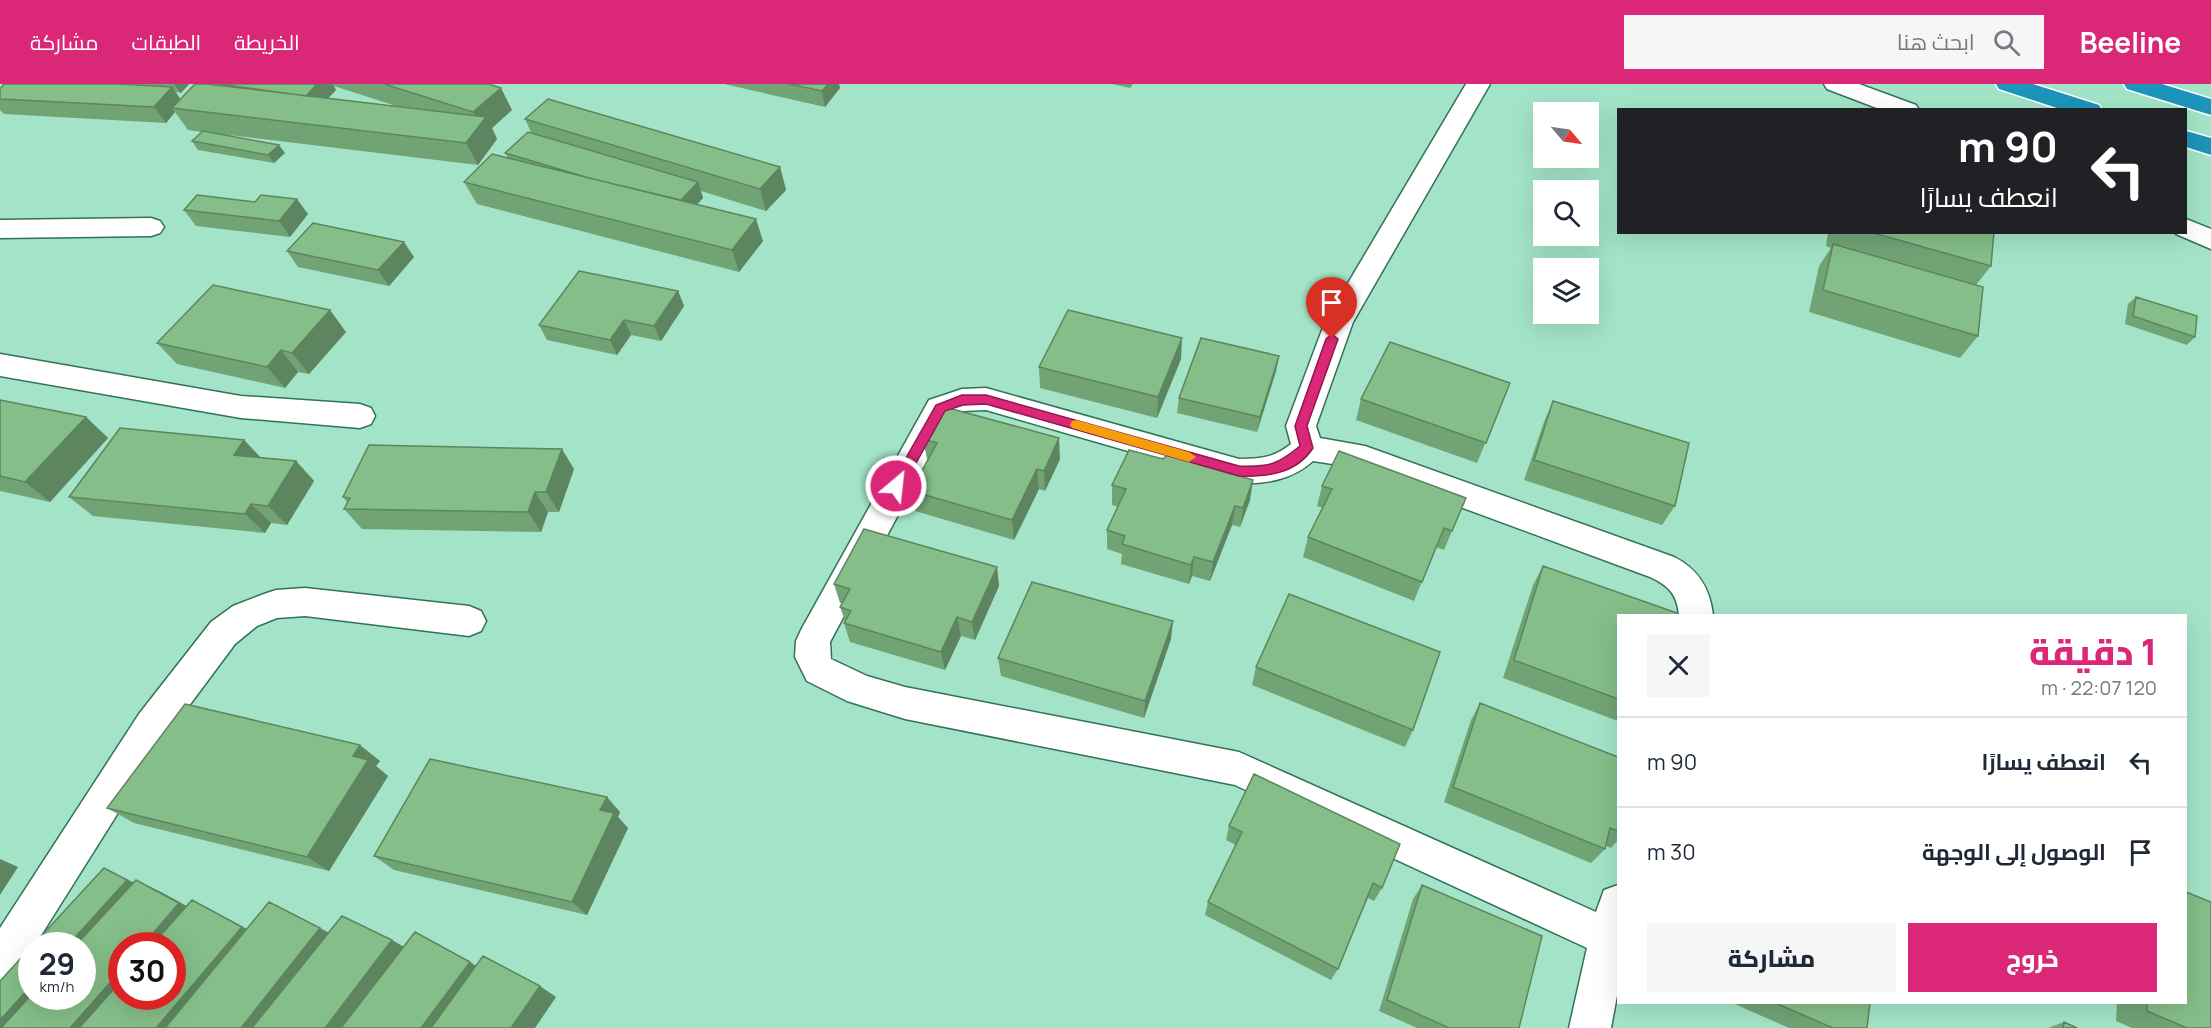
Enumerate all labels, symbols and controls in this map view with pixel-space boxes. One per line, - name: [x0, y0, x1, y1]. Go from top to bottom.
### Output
- search box: [1624, 15, 2044, 69]
- text: Beeline: [2080, 23, 2181, 61]
- icon: search: [1990, 26, 2023, 59]
- text: ابحث هنا: [1897, 27, 1975, 57]
- text: مشاركة: [30, 28, 99, 56]
- text: الطبقات: [132, 28, 201, 56]
- text: الخريطة: [234, 28, 300, 56]
- north arrow: [1533, 102, 1599, 168]
- map controls: [1533, 102, 1599, 324]
- text: 90 m: [1958, 117, 2058, 175]
- icon: left: [2079, 132, 2157, 210]
- text: انعطف يسارًا: [1919, 178, 2058, 215]
- button: search: [1533, 180, 1599, 246]
- button: layers: [1533, 258, 1599, 324]
- pin: [1306, 277, 1357, 339]
- icon: arrive: [1315, 286, 1348, 319]
- position arrow: [864, 454, 928, 518]
- text: 1 دقيقة: [2029, 627, 2157, 676]
- button: close: [1647, 634, 1710, 697]
- text: 120 m · 22:07: [2041, 674, 2157, 701]
- icon: left: [2124, 746, 2157, 779]
- text: 90 m: [1647, 747, 1697, 777]
- text: انعطف يسارًا: [1982, 747, 2106, 777]
- icon: arrive: [2124, 836, 2157, 869]
- text: 30 m: [1647, 837, 1696, 867]
- text: الوصول إلى الوجهة: [1922, 837, 2106, 867]
- button: مشاركة: [1647, 923, 1896, 992]
- button: خروج: [1908, 923, 2157, 992]
- speed limit sign: 30: [108, 932, 186, 1010]
- text: 29: [39, 943, 75, 984]
- text: km/h: [40, 976, 74, 997]

